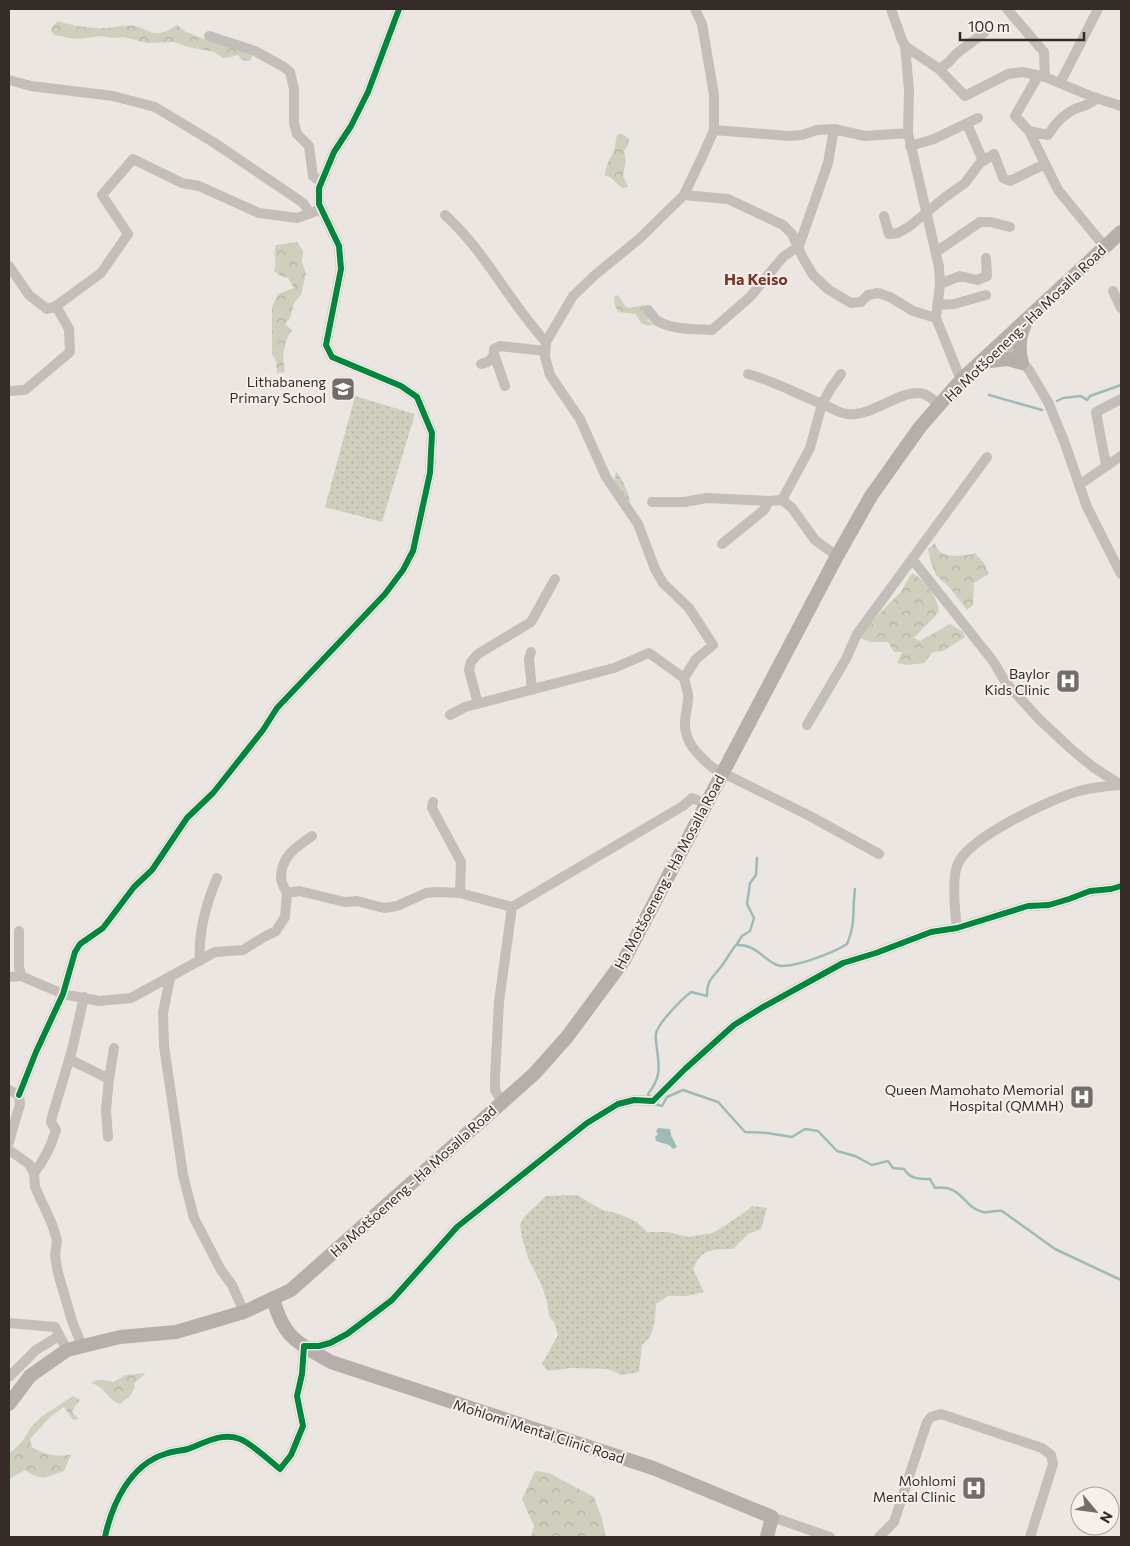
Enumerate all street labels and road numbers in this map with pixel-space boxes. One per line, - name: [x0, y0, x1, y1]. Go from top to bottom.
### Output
- street label: Ha Motšoeneng - Ha Mosalla Road: [941, 241, 1109, 405]
- street label: Ha Motšoeneng - Ha Mosalla Road: [610, 772, 728, 972]
- street label: Ha Motšoeneng - Ha Mosalla Road: [326, 1102, 500, 1260]
- street label: Mohlomi Mental Clinic Road: [451, 1395, 627, 1467]

